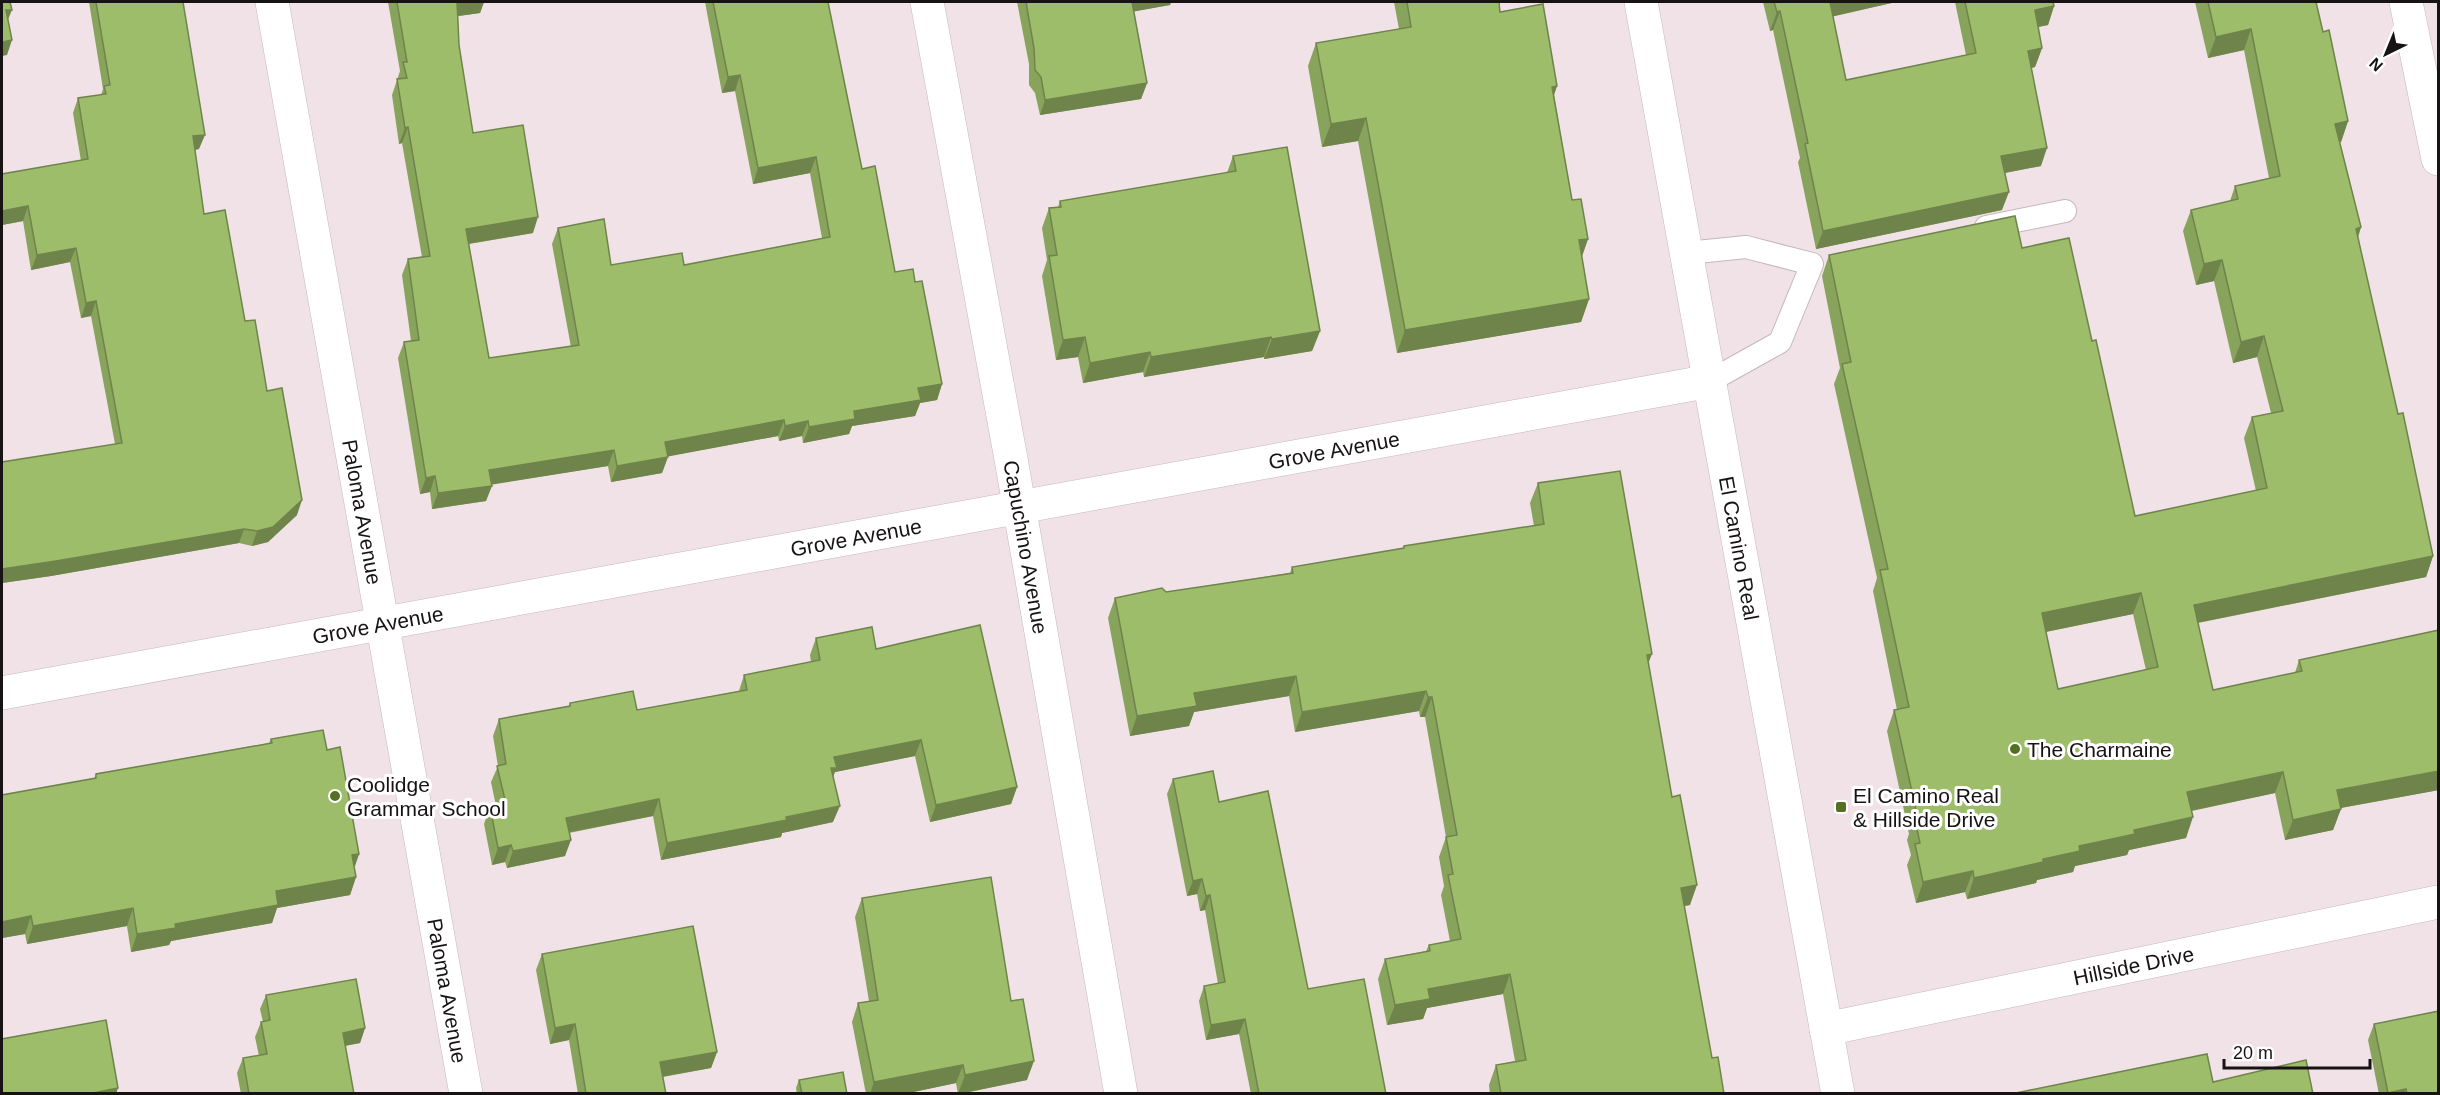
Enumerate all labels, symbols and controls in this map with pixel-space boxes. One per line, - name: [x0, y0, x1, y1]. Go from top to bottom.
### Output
- north arrow: [2356, 24, 2416, 84]
- text: N: [2366, 54, 2386, 75]
- street label: Grove Avenue: [1267, 426, 1401, 473]
- street label: Paloma Avenue: [338, 438, 387, 586]
- street label: Capuchino Avenue: [1000, 458, 1053, 636]
- street label: El Camino Real: [1715, 474, 1764, 622]
- street label: Grove Avenue: [788, 514, 923, 560]
- street label: Grove Avenue: [310, 601, 445, 648]
- place label: The Charmaine: [2027, 738, 2172, 761]
- marker: The Charmaine: [2008, 742, 2022, 756]
- place label: Coolidge Grammar School: [347, 773, 506, 820]
- place label: El Camino Real & Hillside Drive: [1853, 784, 1999, 831]
- marker: Coolidge Grammar School: [328, 789, 342, 803]
- marker: El Camino Real & Hillside Drive: [1834, 800, 1848, 814]
- street label: Paloma Avenue: [423, 916, 472, 1065]
- street label: Hillside Drive: [2071, 941, 2196, 989]
- scale bar: [2224, 1032, 2370, 1070]
- text: 20 m: [2233, 1043, 2273, 1063]

